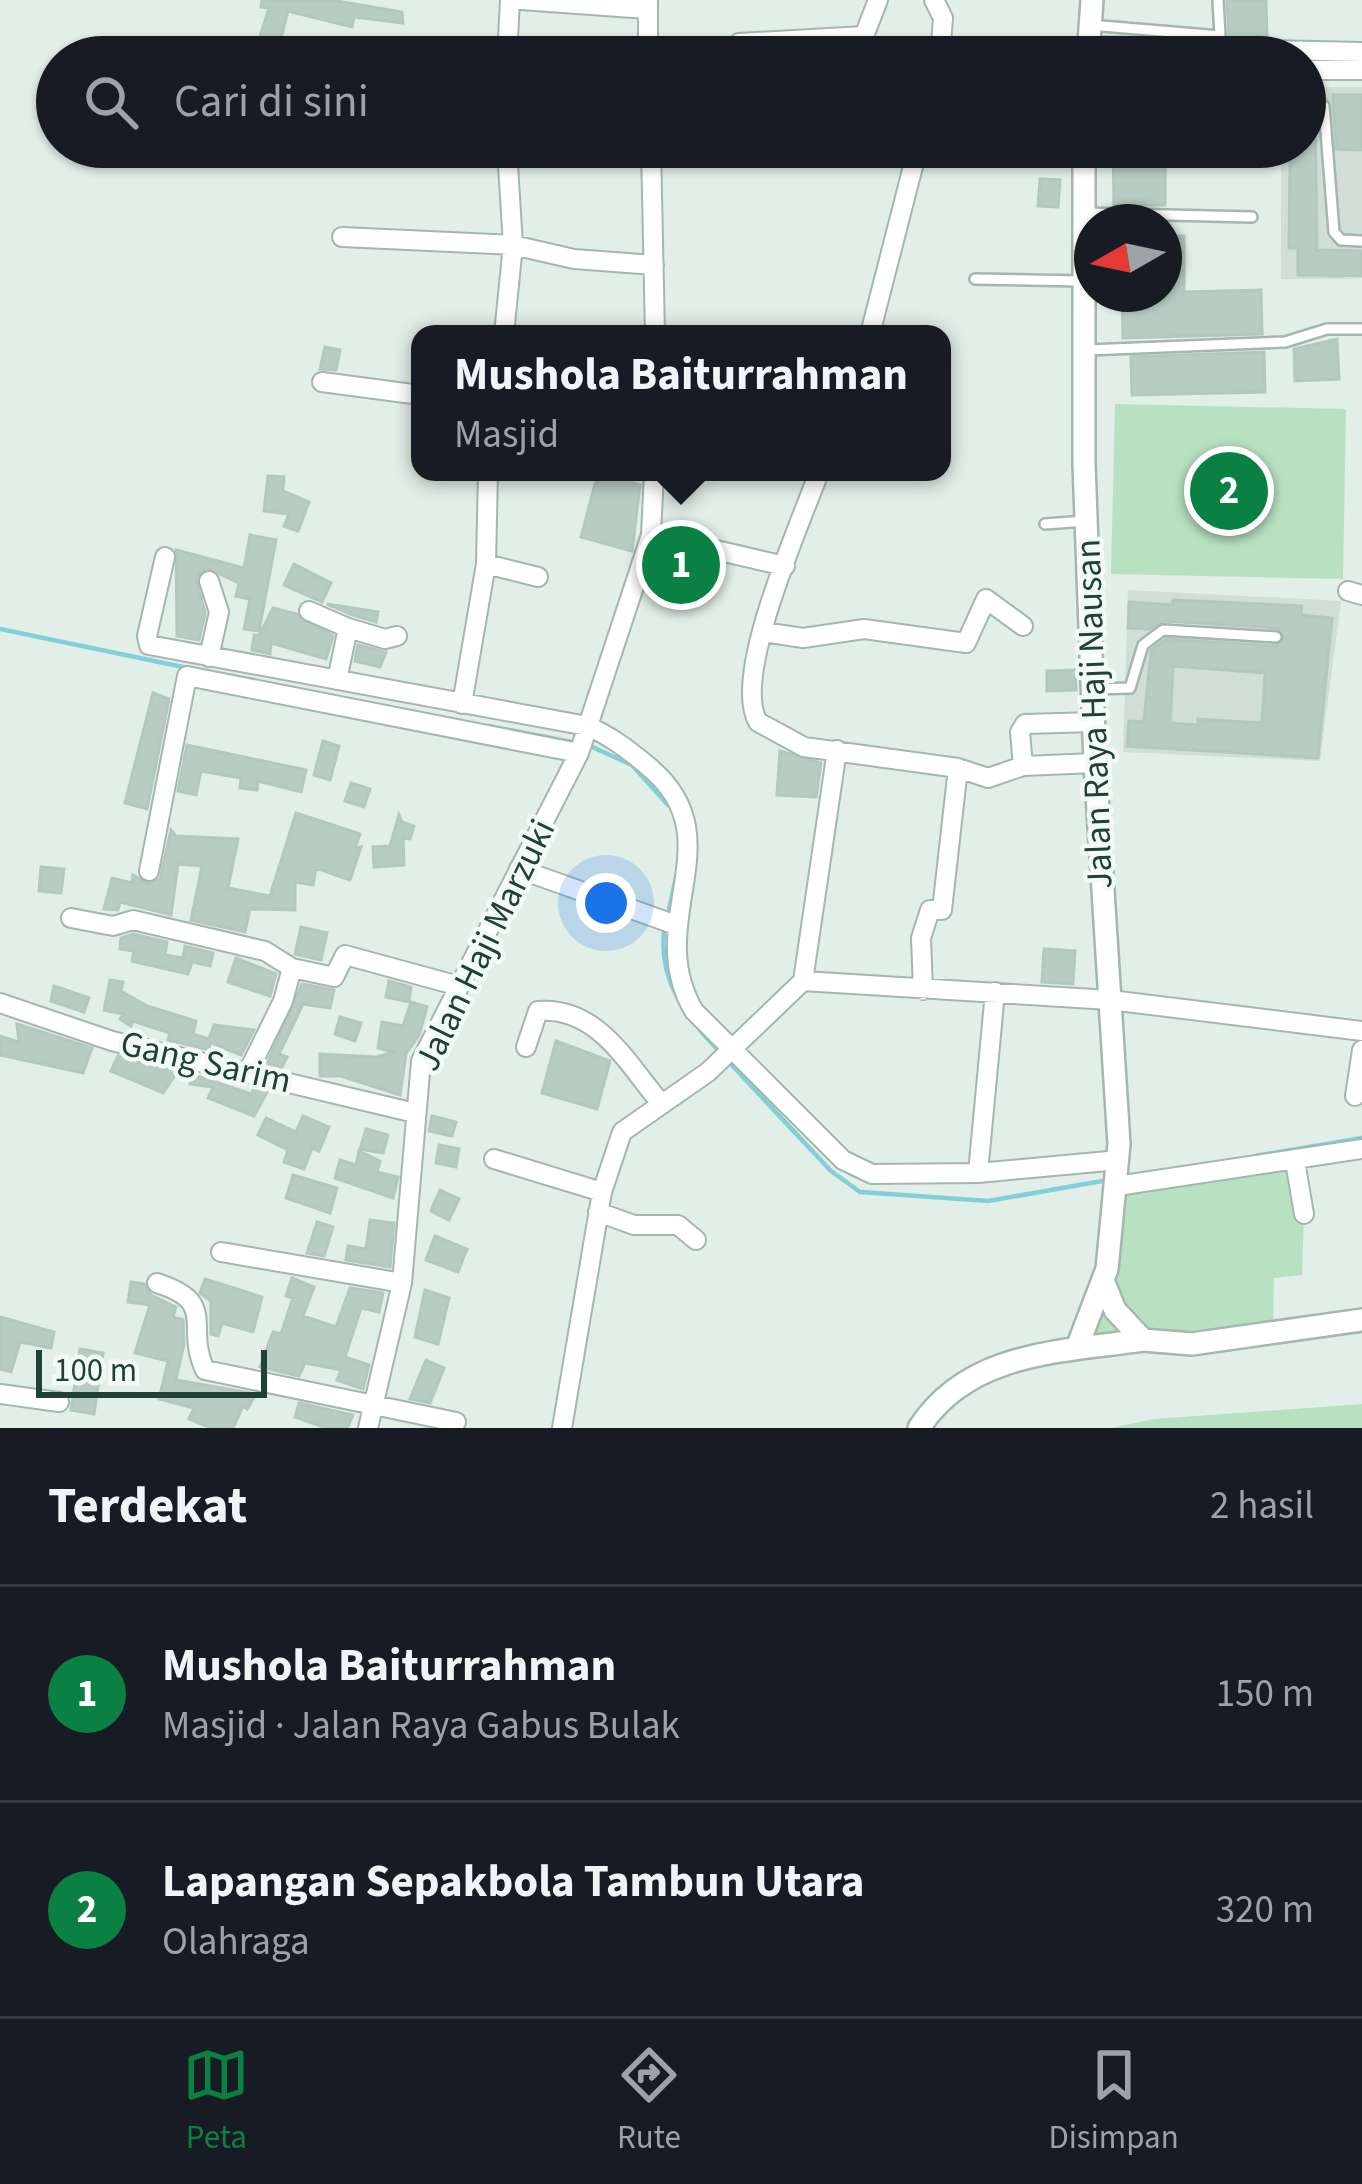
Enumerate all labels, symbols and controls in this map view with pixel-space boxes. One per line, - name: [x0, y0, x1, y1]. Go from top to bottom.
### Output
- search box: [36, 36, 1326, 168]
- icon: search: [78, 69, 144, 135]
- text: Cari di sini: [174, 70, 369, 134]
- north arrow: [1074, 204, 1182, 312]
- popup: [411, 325, 951, 481]
- text: Mushola Baiturrahman: [454, 343, 908, 407]
- text: Masjid: [454, 407, 559, 463]
- pin: 2: [1190, 446, 1268, 536]
- pin: 1: [642, 520, 720, 610]
- street label: Jalan Raya Haji Nausan: [1062, 538, 1126, 890]
- street label: Jalan Haji Marzuki: [402, 811, 568, 1079]
- your location: [576, 873, 636, 933]
- street label: Gang Sarim: [116, 1018, 296, 1106]
- scale bar: [36, 1344, 267, 1397]
- text: 100 m: [54, 1347, 137, 1394]
- text: Terdekat: [48, 1470, 247, 1542]
- text: 2 hasil: [1210, 1478, 1314, 1534]
- text: Mushola Baiturrahman: [162, 1634, 616, 1698]
- text: 1: [77, 1666, 97, 1722]
- text: 150 m: [1216, 1666, 1314, 1722]
- text: Masjid · Jalan Raya Gabus Bulak: [162, 1698, 680, 1754]
- text: Lapangan Sepakbola Tambun Utara: [162, 1850, 865, 1914]
- text: 2: [77, 1882, 97, 1938]
- text: 320 m: [1216, 1882, 1314, 1938]
- text: Olahraga: [162, 1914, 310, 1970]
- tab: Peta: [183, 2042, 249, 2161]
- tab: Rute: [616, 2042, 682, 2161]
- tab: Disimpan: [1048, 2042, 1179, 2161]

